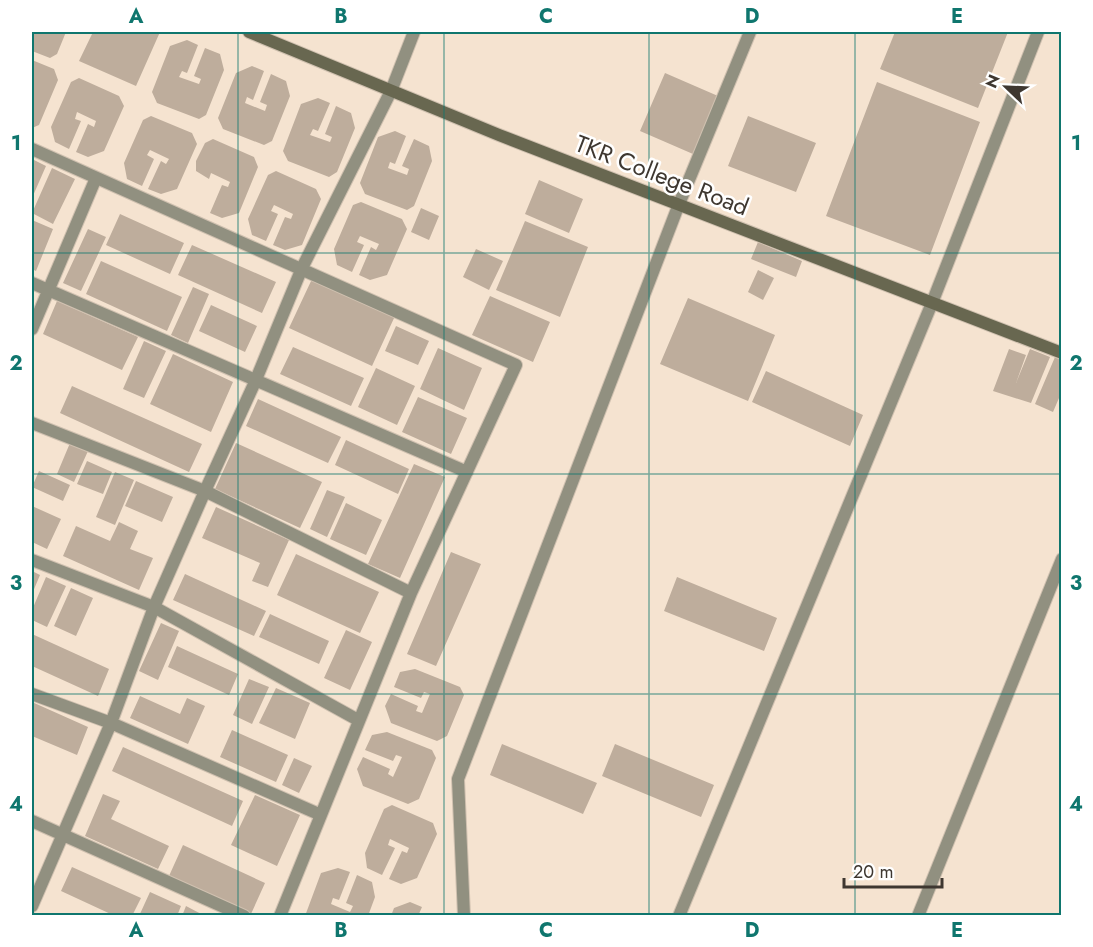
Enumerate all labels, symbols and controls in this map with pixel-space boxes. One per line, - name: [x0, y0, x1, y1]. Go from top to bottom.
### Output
- text: A: [128, 2, 144, 31]
- text: B: [334, 2, 348, 31]
- text: C: [539, 2, 553, 31]
- text: D: [745, 2, 759, 31]
- text: E: [951, 2, 963, 31]
- north arrow: [976, 57, 1036, 117]
- text: N: [980, 71, 1006, 92]
- street label: TKR College Road: [570, 126, 754, 224]
- text: 1: [11, 129, 21, 158]
- text: 1: [1071, 129, 1081, 158]
- text: 2: [9, 349, 23, 378]
- text: 2: [1069, 349, 1083, 378]
- text: 3: [10, 569, 22, 598]
- text: 3: [1070, 569, 1082, 598]
- text: 4: [9, 790, 23, 819]
- text: 4: [1069, 790, 1083, 819]
- scale bar: [844, 851, 942, 889]
- text: 20 m: [853, 859, 893, 885]
- text: A: [128, 916, 144, 945]
- text: B: [334, 916, 348, 945]
- text: C: [539, 916, 553, 945]
- text: D: [745, 916, 759, 945]
- text: E: [951, 916, 963, 945]

